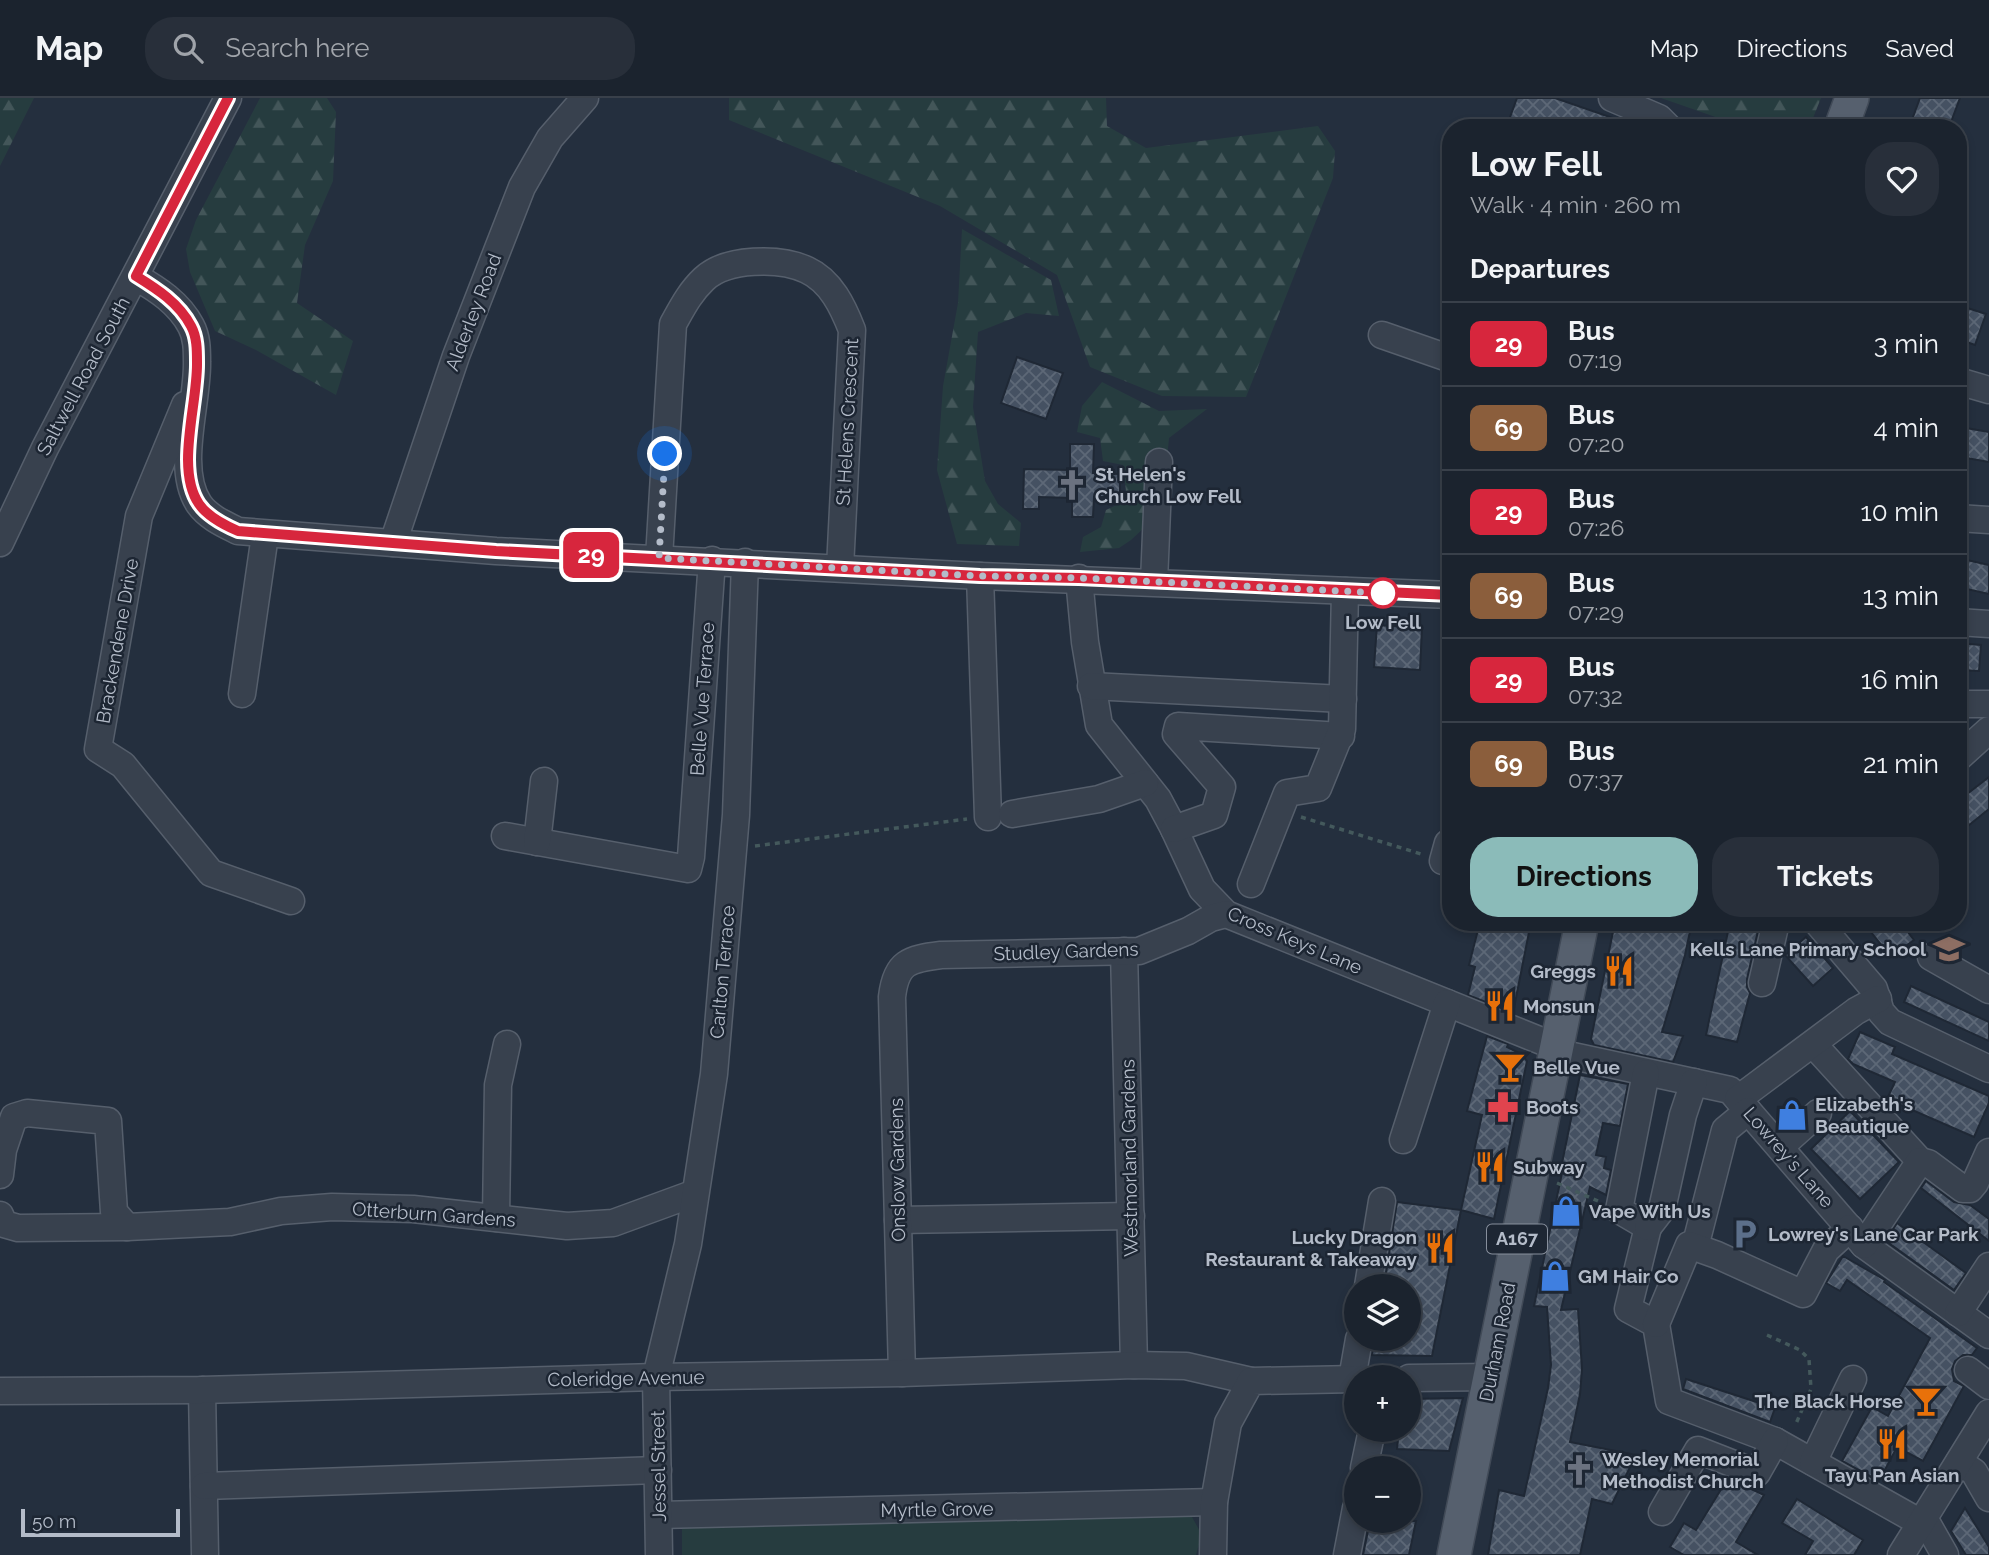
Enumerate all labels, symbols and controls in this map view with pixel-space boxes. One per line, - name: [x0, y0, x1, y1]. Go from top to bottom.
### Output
- search box: [145, 17, 635, 80]
- text: Map: [35, 29, 103, 68]
- icon: search: [169, 29, 207, 67]
- text: Search here: [225, 33, 370, 63]
- text: Map: [1650, 34, 1699, 63]
- text: Directions: [1737, 34, 1847, 63]
- text: Saved: [1885, 34, 1954, 63]
- button: heart: [1865, 142, 1939, 216]
- text: Low Fell: [1470, 145, 1602, 184]
- text: Walk · 4 min · 260 m: [1470, 191, 1681, 218]
- street label: Alderley Road: [441, 250, 505, 374]
- text: Departures: [1470, 254, 1610, 284]
- street label: Saltwell Road South: [32, 293, 134, 459]
- text: Bus: [1568, 316, 1615, 346]
- text: 29: [1495, 329, 1522, 358]
- text: 3 min: [1874, 329, 1939, 359]
- street label: St Helens Crescent: [832, 337, 862, 506]
- text: 07:19: [1568, 346, 1622, 373]
- text: Bus: [1568, 400, 1615, 430]
- text: 69: [1494, 413, 1523, 442]
- text: 4 min: [1873, 413, 1939, 443]
- text: 07:20: [1568, 430, 1625, 457]
- your location: [647, 436, 682, 471]
- place label: St Helen's Church Low Fell: [1095, 463, 1242, 507]
- church icon: St Helen's Church Low Fell: [1055, 468, 1089, 502]
- text: Bus: [1568, 484, 1615, 514]
- text: 29: [1495, 497, 1522, 526]
- text: 10 min: [1861, 497, 1939, 527]
- text: 07:26: [1568, 514, 1624, 541]
- line badge: 29: [560, 532, 622, 578]
- text: 29: [577, 540, 605, 569]
- street label: Brackendene Drive: [92, 557, 142, 725]
- text: Bus: [1568, 568, 1615, 598]
- marker: Low Fell: [1368, 578, 1398, 608]
- text: 69: [1494, 581, 1523, 610]
- text: 13 min: [1863, 581, 1939, 611]
- text: 07:29: [1568, 598, 1624, 625]
- place label: Low Fell: [1345, 611, 1422, 633]
- street label: Belle Vue Terrace: [686, 621, 718, 777]
- text: Bus: [1568, 652, 1615, 682]
- text: 29: [1495, 665, 1522, 694]
- text: 16 min: [1861, 665, 1939, 695]
- text: 07:32: [1568, 682, 1623, 709]
- text: Bus: [1568, 736, 1615, 766]
- text: 69: [1494, 749, 1523, 778]
- text: 21 min: [1863, 749, 1939, 779]
- text: 07:37: [1568, 766, 1623, 793]
- button: Directions: [1470, 837, 1698, 917]
- button: Tickets: [1712, 837, 1939, 917]
- street label: Cross Keys Lane: [1224, 902, 1366, 978]
- street label: Carlton Terrace: [705, 904, 739, 1040]
- school or university icon: Kells Lane Primary School: [1932, 932, 1966, 966]
- street label: Studley Gardens: [993, 937, 1139, 965]
- place label: Kells Lane Primary School: [1690, 938, 1927, 960]
- restaurant icon: Greggs: [1602, 954, 1636, 988]
- place label: Greggs: [1530, 960, 1596, 982]
- restaurant icon: Monsun: [1483, 989, 1517, 1023]
- place label: Monsun: [1523, 995, 1595, 1017]
- bar icon: Belle Vue: [1493, 1050, 1527, 1084]
- place label: Belle Vue: [1533, 1056, 1620, 1078]
- street label: Westmorland Gardens: [1116, 1059, 1142, 1257]
- pharmacy icon: Boots: [1486, 1090, 1520, 1124]
- place label: Elizabeth's Beautique: [1815, 1093, 1913, 1137]
- place label: Boots: [1526, 1096, 1578, 1118]
- street label: Onslow Gardens: [885, 1098, 909, 1242]
- shop icon: Elizabeth's Beautique: [1775, 1098, 1809, 1132]
- street label: Lowrey's Lane: [1739, 1102, 1839, 1212]
- restaurant icon: Subway: [1473, 1150, 1507, 1184]
- place label: Subway: [1513, 1156, 1585, 1178]
- shop icon: Vape With Us: [1549, 1194, 1583, 1228]
- street label: Otterburn Gardens: [352, 1197, 516, 1231]
- place label: Vape With Us: [1589, 1200, 1711, 1222]
- parking icon: Lowrey's Lane Car Park: [1728, 1217, 1762, 1251]
- place label: Lowrey's Lane Car Park: [1768, 1223, 1979, 1245]
- road number: A167: [1487, 1224, 1547, 1254]
- place label: Lucky Dragon Restaurant & Takeaway: [1205, 1226, 1418, 1270]
- restaurant icon: Lucky Dragon Restaurant & Takeaway: [1423, 1231, 1457, 1265]
- shop icon: GM Hair Co: [1538, 1259, 1572, 1293]
- place label: GM Hair Co: [1578, 1265, 1679, 1287]
- map controls: [1344, 1274, 1421, 1533]
- button: layers: [1344, 1274, 1421, 1351]
- street label: Durham Road: [1475, 1281, 1519, 1403]
- button: +: [1344, 1365, 1421, 1442]
- street label: Coleridge Avenue: [547, 1366, 705, 1390]
- bar icon: The Black Horse: [1909, 1384, 1943, 1418]
- place label: The Black Horse: [1754, 1390, 1903, 1412]
- street label: Jessel Street: [646, 1409, 670, 1522]
- restaurant icon: Tayu Pan Asian: [1875, 1427, 1909, 1461]
- place label: Wesley Memorial Methodist Church: [1602, 1448, 1764, 1492]
- church icon: Wesley Memorial Methodist Church: [1562, 1453, 1596, 1487]
- button: −: [1344, 1456, 1421, 1533]
- place label: Tayu Pan Asian: [1825, 1464, 1959, 1486]
- street label: Myrtle Grove: [880, 1497, 994, 1521]
- scale bar: [21, 1506, 180, 1538]
- text: 50 m: [32, 1510, 76, 1532]

